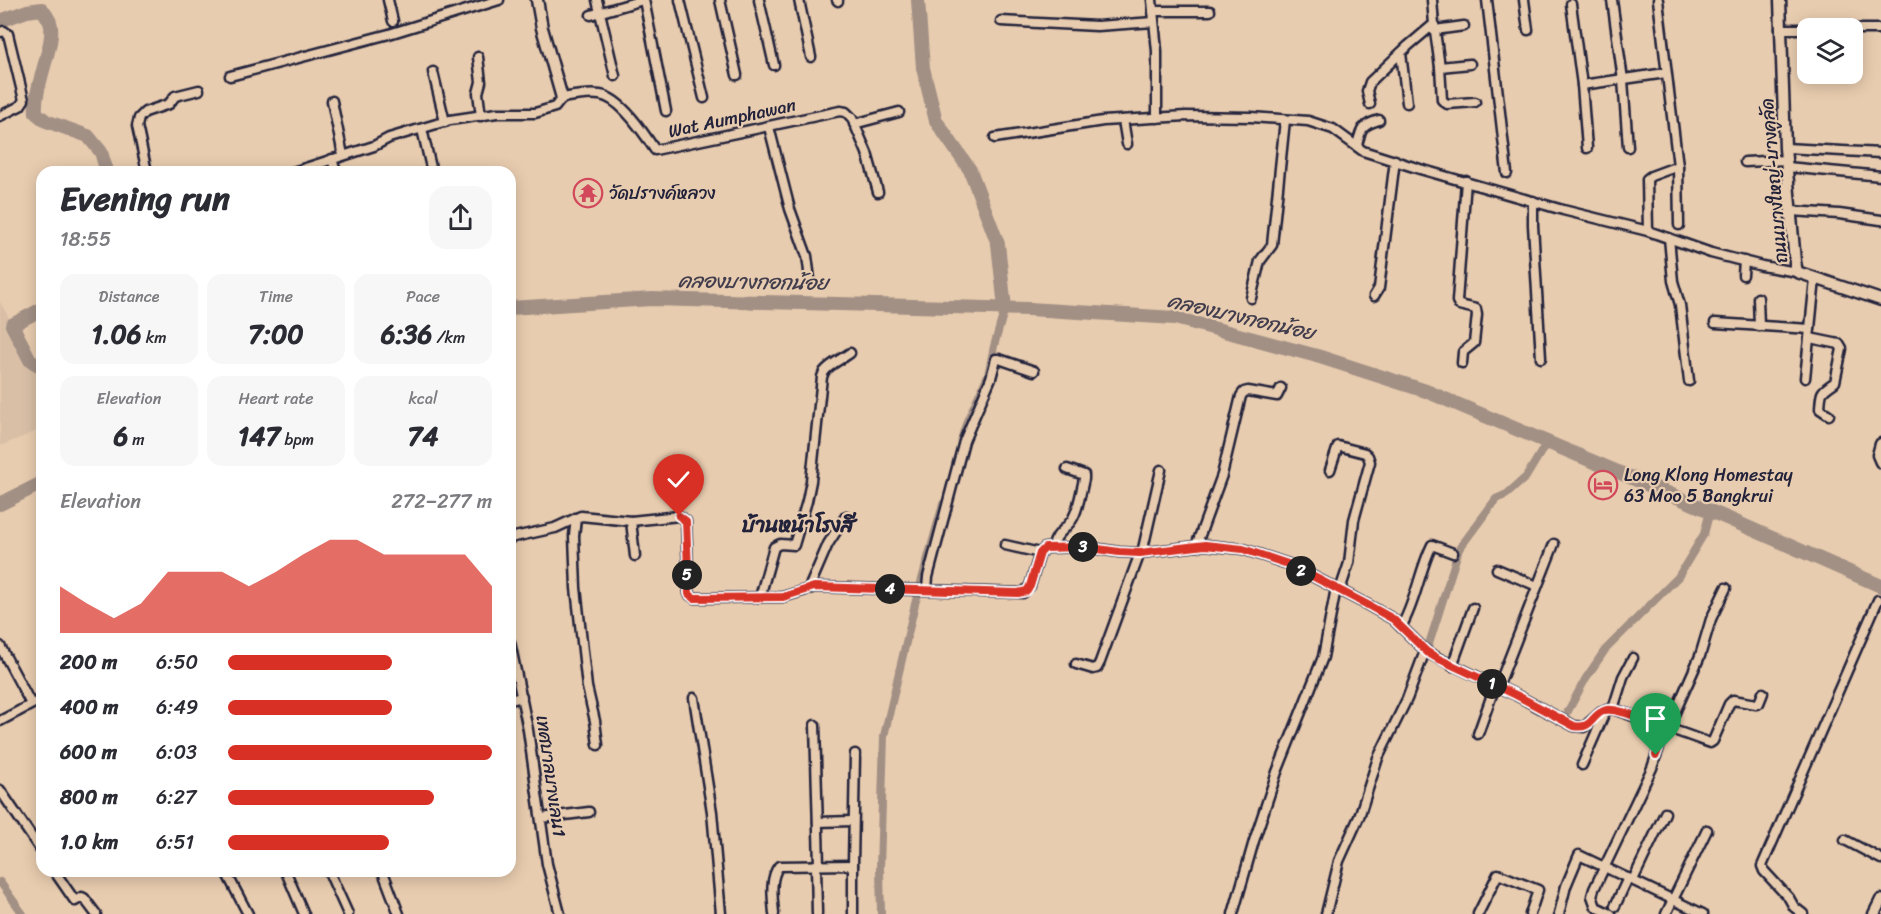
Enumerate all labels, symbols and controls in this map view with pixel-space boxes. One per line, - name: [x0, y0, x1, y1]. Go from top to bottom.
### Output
- map controls: [1797, 18, 1863, 84]
- button: layers: [1797, 18, 1863, 84]
- street label: Wat Aumphawan: [665, 89, 799, 147]
- street label: ถนนบางใหญ่-บางคูลัด: [1751, 97, 1797, 265]
- text: Evening run: [60, 170, 230, 228]
- temple icon: วัดปรางค์หลวง: [572, 177, 604, 209]
- place label: วัดปรางค์หลวง: [609, 177, 716, 209]
- button: share: [429, 186, 492, 249]
- text: 18:55: [60, 222, 111, 257]
- water label: คลองบางกอกน้อย: [678, 263, 832, 301]
- text: Distance: [99, 282, 159, 311]
- text: Time: [259, 282, 293, 311]
- text: Pace: [406, 282, 440, 311]
- water label: คลองบางกอกน้อย: [1164, 283, 1321, 352]
- text: 1.06: [91, 311, 142, 357]
- text: 7:00: [248, 311, 304, 357]
- text: 6:36: [381, 311, 432, 357]
- text: km: [142, 323, 167, 352]
- text: /km: [432, 323, 465, 352]
- text: Elevation: [97, 384, 161, 413]
- text: Heart rate: [238, 384, 314, 413]
- text: kcal: [408, 384, 438, 413]
- text: 6: [113, 413, 128, 459]
- text: 147: [238, 413, 280, 459]
- text: 74: [407, 413, 439, 459]
- text: m: [128, 425, 145, 454]
- text: bpm: [280, 425, 314, 454]
- pin: [653, 454, 704, 516]
- place label: Long Klong Homestay 63 Moo 5 Bangkrui: [1624, 459, 1794, 512]
- icon: check: [662, 463, 695, 496]
- hotel icon: Long Klong Homestay 63 Moo 5 Bangkrui: [1587, 469, 1619, 501]
- text: Elevation: [60, 484, 141, 519]
- text: 272–277 m: [391, 484, 492, 519]
- district label: บ้านหน้าโรงสี: [741, 506, 858, 544]
- pin: 3: [1068, 532, 1098, 562]
- text: 3: [1079, 532, 1087, 561]
- pin: 2: [1286, 556, 1316, 586]
- text: 2: [1296, 556, 1306, 585]
- pin: 5: [672, 560, 702, 590]
- text: 5: [682, 560, 692, 589]
- pin: 4: [875, 574, 905, 604]
- text: 4: [885, 574, 895, 603]
- text: 200 m: [60, 645, 117, 680]
- text: 6:50: [156, 645, 198, 680]
- pin: 1: [1477, 669, 1507, 699]
- text: 1: [1489, 669, 1495, 698]
- text: 400 m: [60, 690, 118, 725]
- text: 6:49: [156, 690, 198, 725]
- pin: [1630, 693, 1681, 755]
- icon: arrive: [1639, 702, 1672, 735]
- street label: เทศบาลบางเลน1: [527, 713, 575, 839]
- text: 600 m: [60, 735, 117, 770]
- text: 6:03: [156, 735, 197, 770]
- text: 800 m: [60, 780, 118, 815]
- text: 6:27: [156, 780, 196, 815]
- text: 1.0 km: [60, 825, 118, 860]
- text: 6:51: [156, 825, 194, 860]

